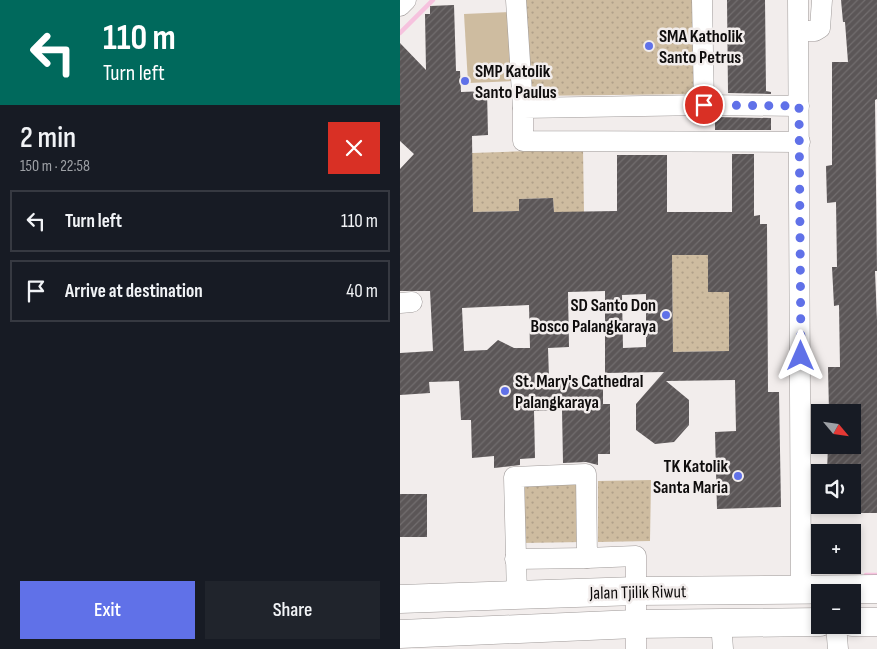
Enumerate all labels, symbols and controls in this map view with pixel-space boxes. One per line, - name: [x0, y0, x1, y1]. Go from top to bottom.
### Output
- text: 110 m: [103, 17, 176, 60]
- icon: left: [20, 20, 85, 85]
- place label: SMA Katholik Santo Petrus: [659, 26, 743, 68]
- marker: SMA Katholik Santo Petrus: [643, 40, 655, 52]
- text: Turn left: [103, 60, 165, 87]
- place label: SMP Katolik Santo Paulus: [475, 61, 557, 103]
- marker: SMP Katolik Santo Paulus: [459, 75, 471, 87]
- pin: [683, 84, 725, 126]
- icon: arrive: [690, 91, 718, 119]
- text: 2 min: [20, 120, 76, 156]
- button: close: [328, 122, 380, 174]
- text: 150 m · 22:58: [20, 157, 90, 176]
- icon: left: [22, 207, 50, 235]
- text: Turn left: [65, 210, 122, 233]
- text: 110 m: [341, 210, 378, 233]
- icon: arrive: [22, 277, 50, 305]
- text: Arrive at destination: [65, 280, 203, 303]
- text: 40 m: [346, 280, 378, 303]
- place label: SD Santo Don Bosco Palangkaraya: [530, 295, 656, 337]
- marker: SD Santo Don Bosco Palangkaraya: [660, 309, 672, 321]
- position arrow: [774, 329, 826, 381]
- place label: St. Mary's Cathedral Palangkaraya: [515, 371, 643, 413]
- marker: St. Mary's Cathedral Palangkaraya: [499, 385, 511, 397]
- north arrow: [811, 404, 861, 454]
- map controls: [811, 404, 861, 634]
- place label: TK Katolik Santa Maria: [653, 456, 728, 498]
- button: sound: [811, 464, 861, 514]
- marker: TK Katolik Santa Maria: [732, 470, 744, 482]
- button: +: [811, 524, 861, 574]
- button: Exit: [20, 581, 195, 639]
- button: Share: [205, 581, 380, 639]
- street label: Jalan Tjilik Riwut: [588, 581, 687, 604]
- button: −: [811, 584, 861, 634]

